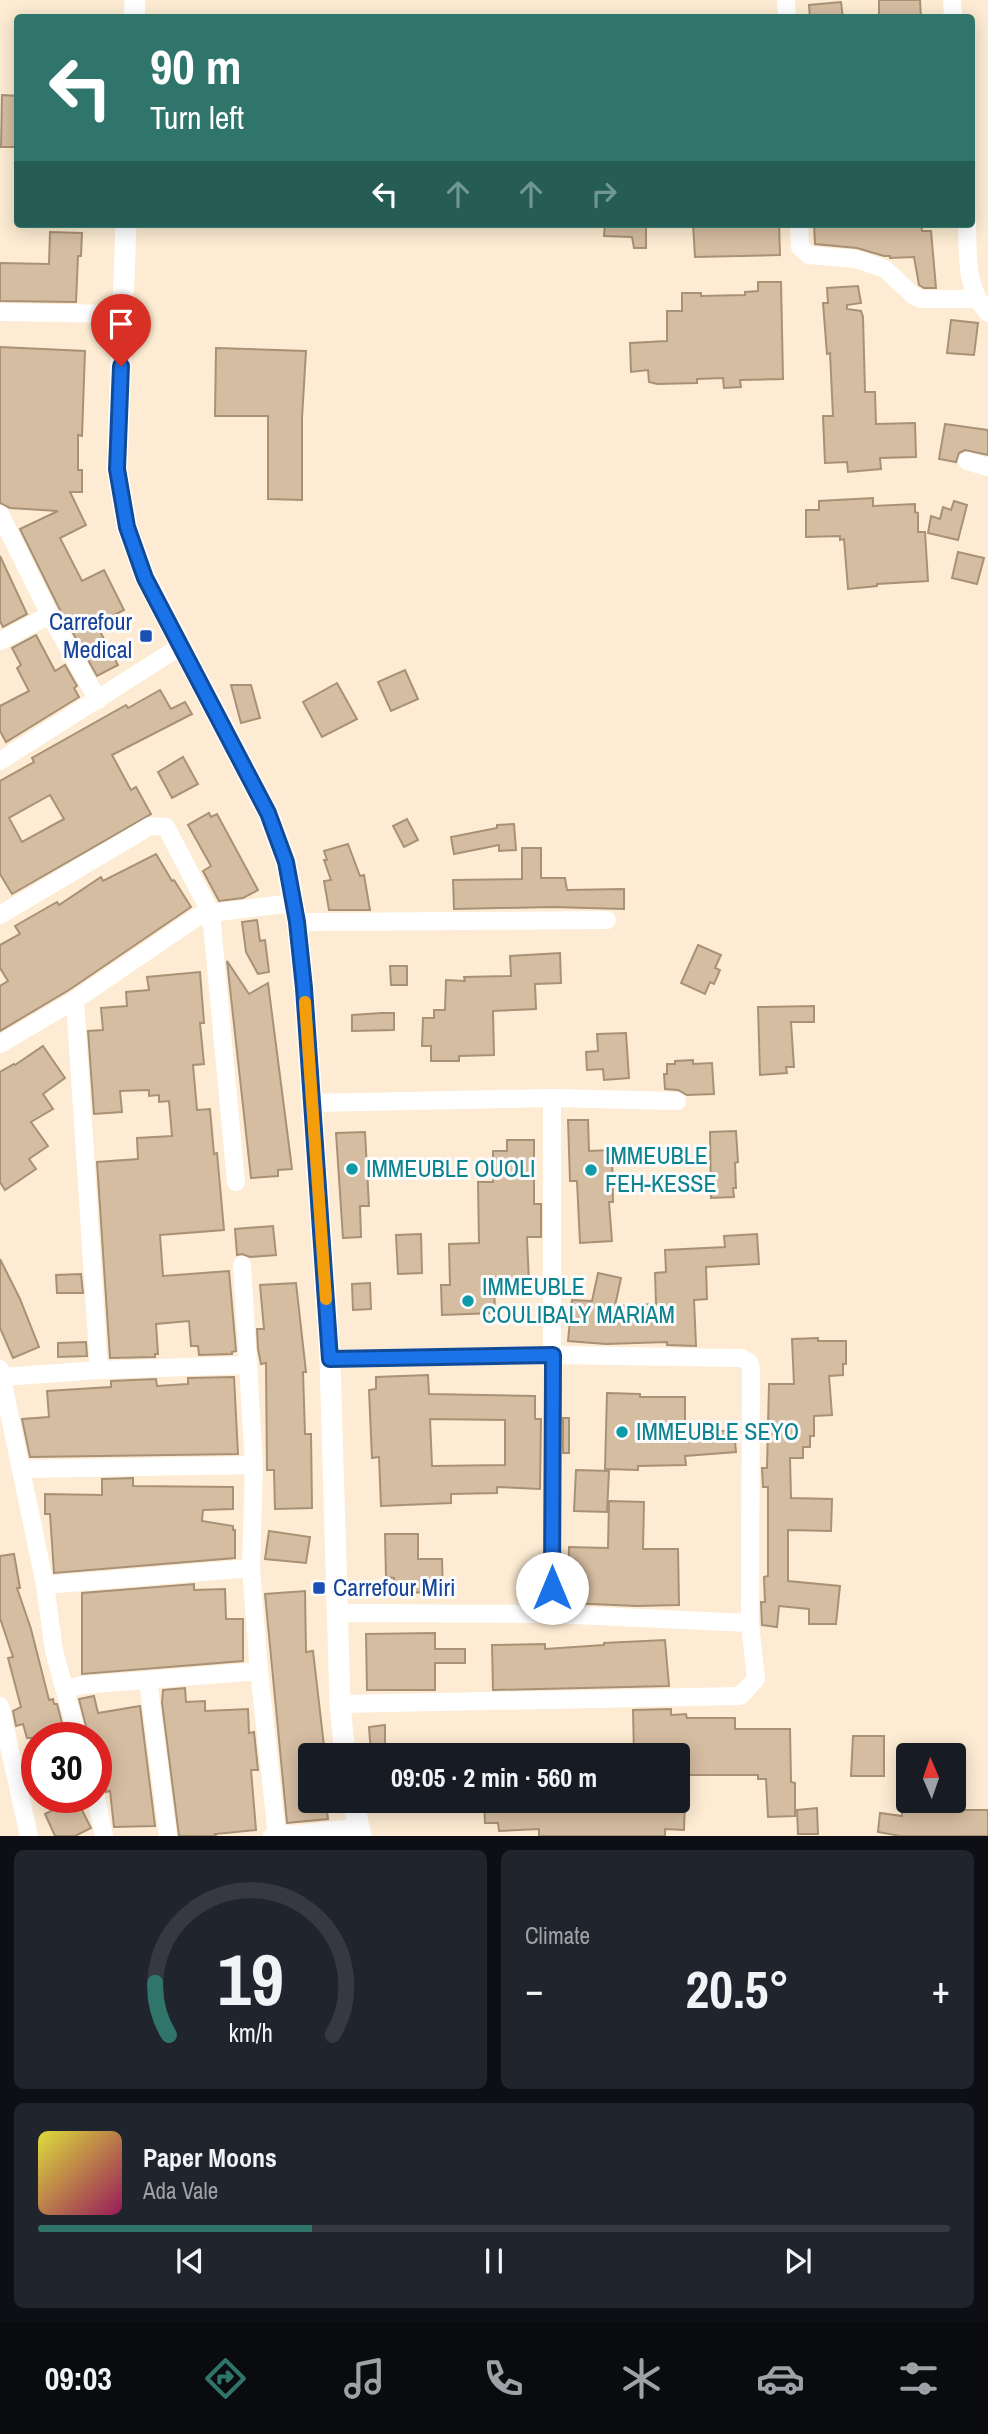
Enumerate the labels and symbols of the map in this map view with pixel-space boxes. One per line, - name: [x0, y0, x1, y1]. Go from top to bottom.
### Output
- pin: [91, 294, 151, 366]
- place label: Carrefour Medical: [49, 605, 132, 665]
- marker: Carrefour Medical: [138, 628, 154, 644]
- place label: IMMEUBLE FEH-KESSE: [605, 1139, 717, 1199]
- place label: IMMEUBLE OUOLI: [366, 1152, 536, 1184]
- marker: IMMEUBLE OUOLI: [344, 1161, 360, 1177]
- marker: IMMEUBLE FEH-KESSE: [583, 1162, 599, 1178]
- place label: IMMEUBLE COULIBALY MARIAM: [482, 1270, 675, 1330]
- marker: IMMEUBLE COULIBALY MARIAM: [460, 1293, 476, 1309]
- place label: IMMEUBLE SEYO: [636, 1415, 799, 1447]
- marker: IMMEUBLE SEYO: [614, 1424, 630, 1440]
- position arrow: [515, 1551, 589, 1625]
- place label: Carrefour Miri: [333, 1571, 455, 1603]
- marker: Carrefour Miri: [311, 1580, 327, 1596]
- speed limit sign: 30: [21, 1722, 112, 1813]
- north arrow: [896, 1743, 966, 1813]

